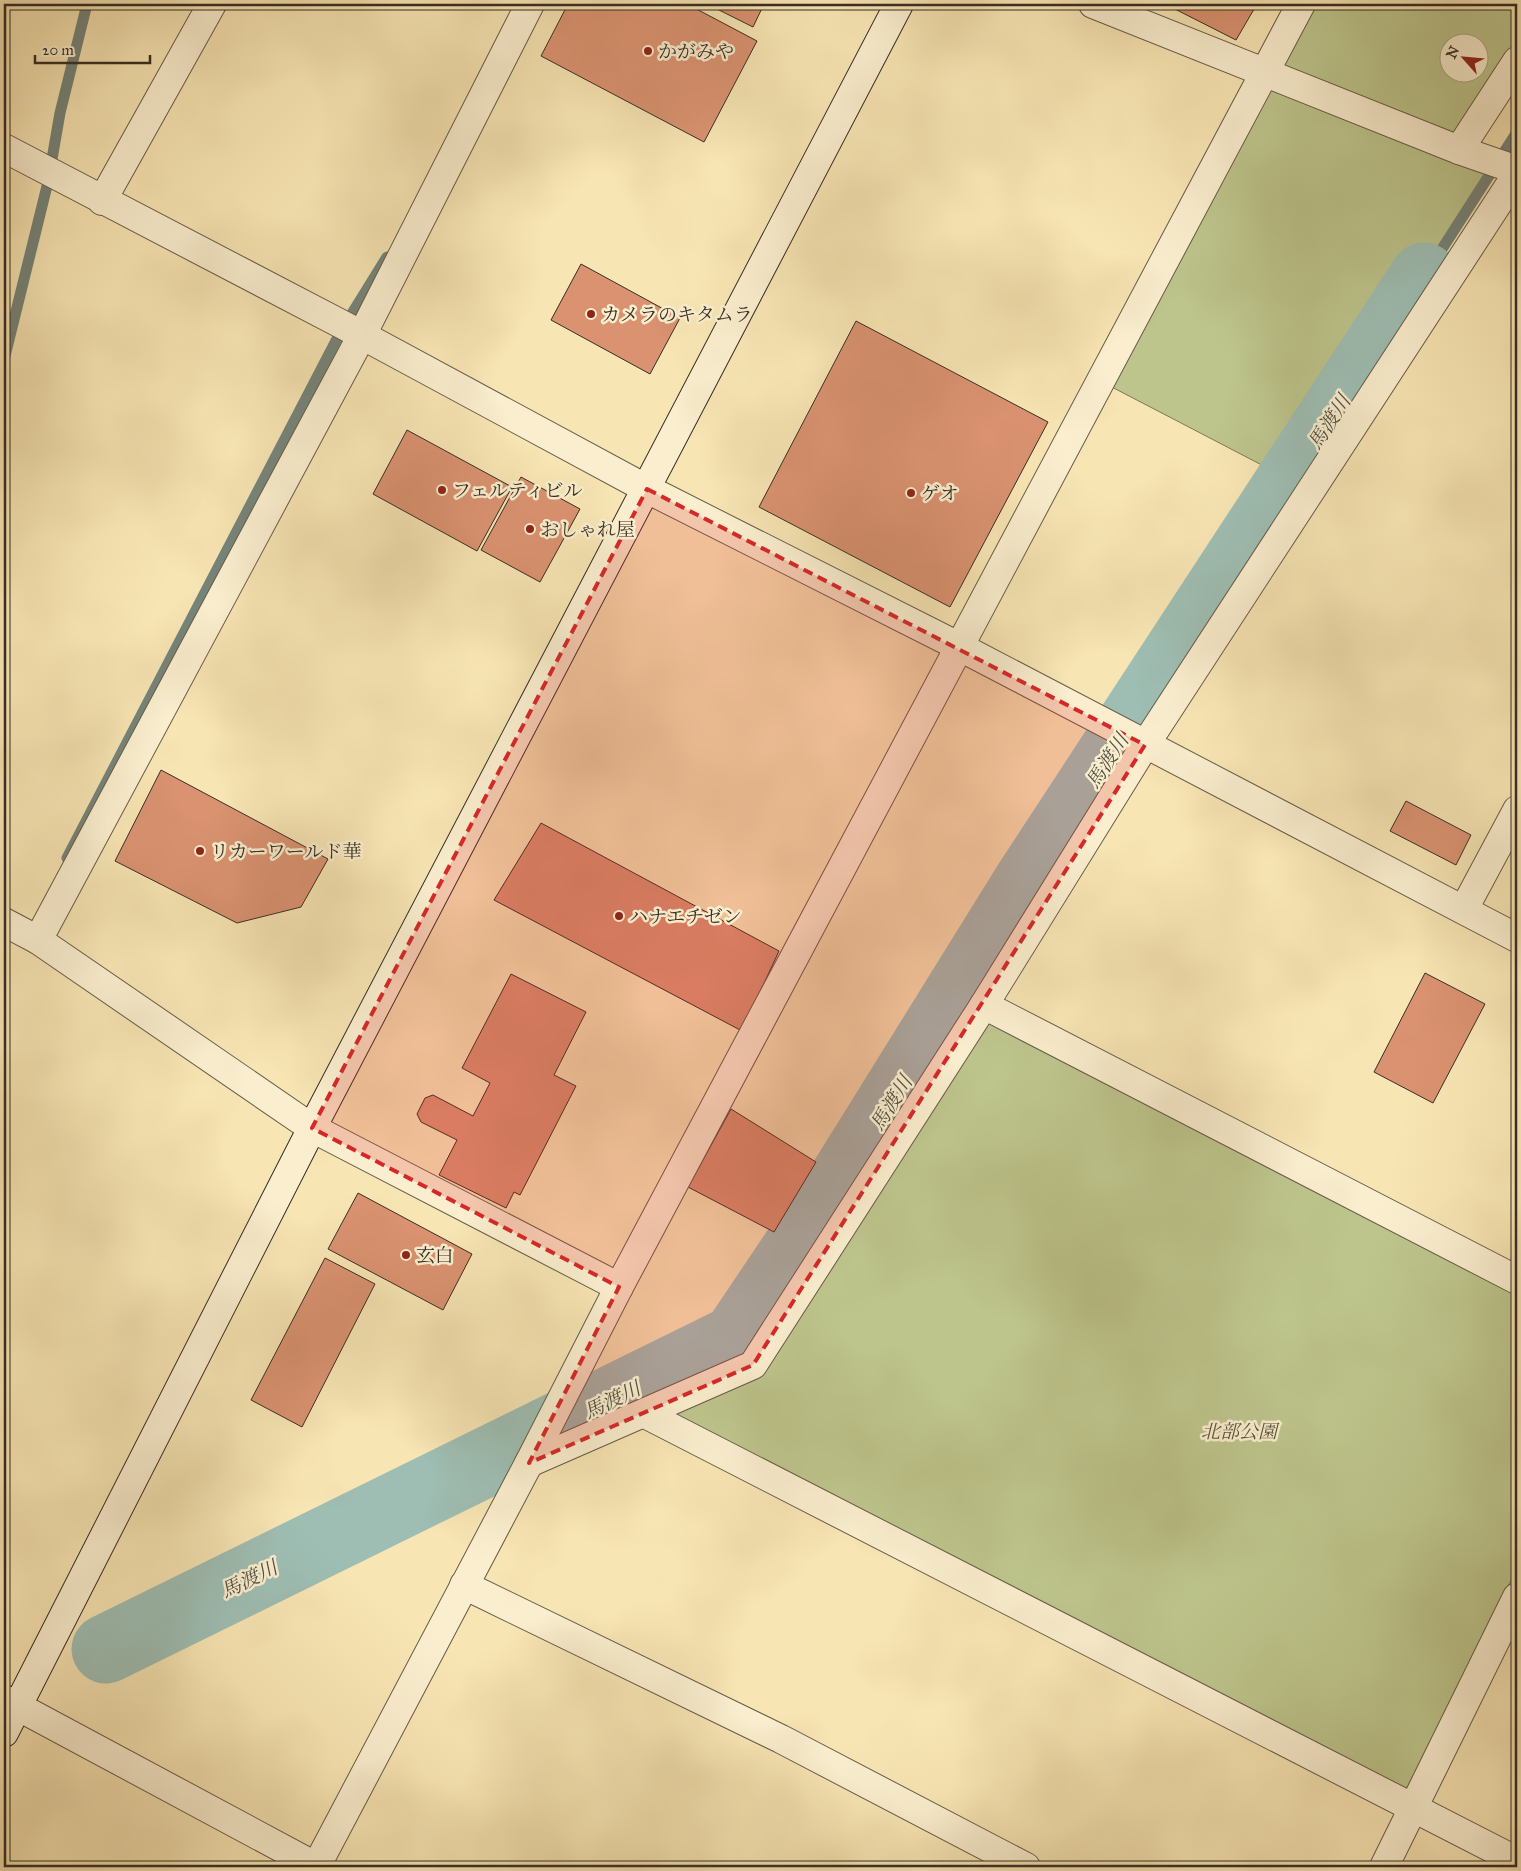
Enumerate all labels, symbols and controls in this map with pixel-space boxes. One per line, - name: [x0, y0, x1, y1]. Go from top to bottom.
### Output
- scale bar: [35, 32, 150, 64]
- north arrow: [1438, 32, 1488, 82]
- place label: かがみや: [658, 40, 734, 63]
- text: 20 m: [42, 41, 74, 59]
- text: N: [1443, 43, 1463, 61]
- marker: かがみや: [642, 45, 654, 57]
- place label: カメラのキタムラ: [601, 303, 753, 326]
- marker: カメラのキタムラ: [585, 308, 597, 320]
- water label: 馬渡川: [1303, 389, 1356, 454]
- place label: フェルティビル: [452, 479, 583, 502]
- place label: ゲオ: [921, 482, 959, 505]
- marker: フェルティビル: [436, 484, 448, 496]
- marker: ゲオ: [905, 487, 917, 499]
- place label: おしゃれ屋: [540, 518, 635, 541]
- marker: おしゃれ屋: [524, 523, 536, 535]
- water label: 馬渡川: [1081, 728, 1134, 793]
- place label: リカーワールド華: [210, 840, 361, 863]
- marker: リカーワールド華: [194, 845, 206, 857]
- place label: ハナエチゼン: [629, 905, 742, 928]
- marker: ハナエチゼン: [613, 910, 625, 922]
- water label: 馬渡川: [865, 1070, 918, 1135]
- place label: 玄白: [416, 1244, 454, 1267]
- marker: 玄白: [400, 1249, 412, 1261]
- water label: 馬渡川: [580, 1375, 646, 1424]
- park label: 北部公園: [1201, 1420, 1280, 1443]
- water label: 馬渡川: [217, 1554, 283, 1603]

